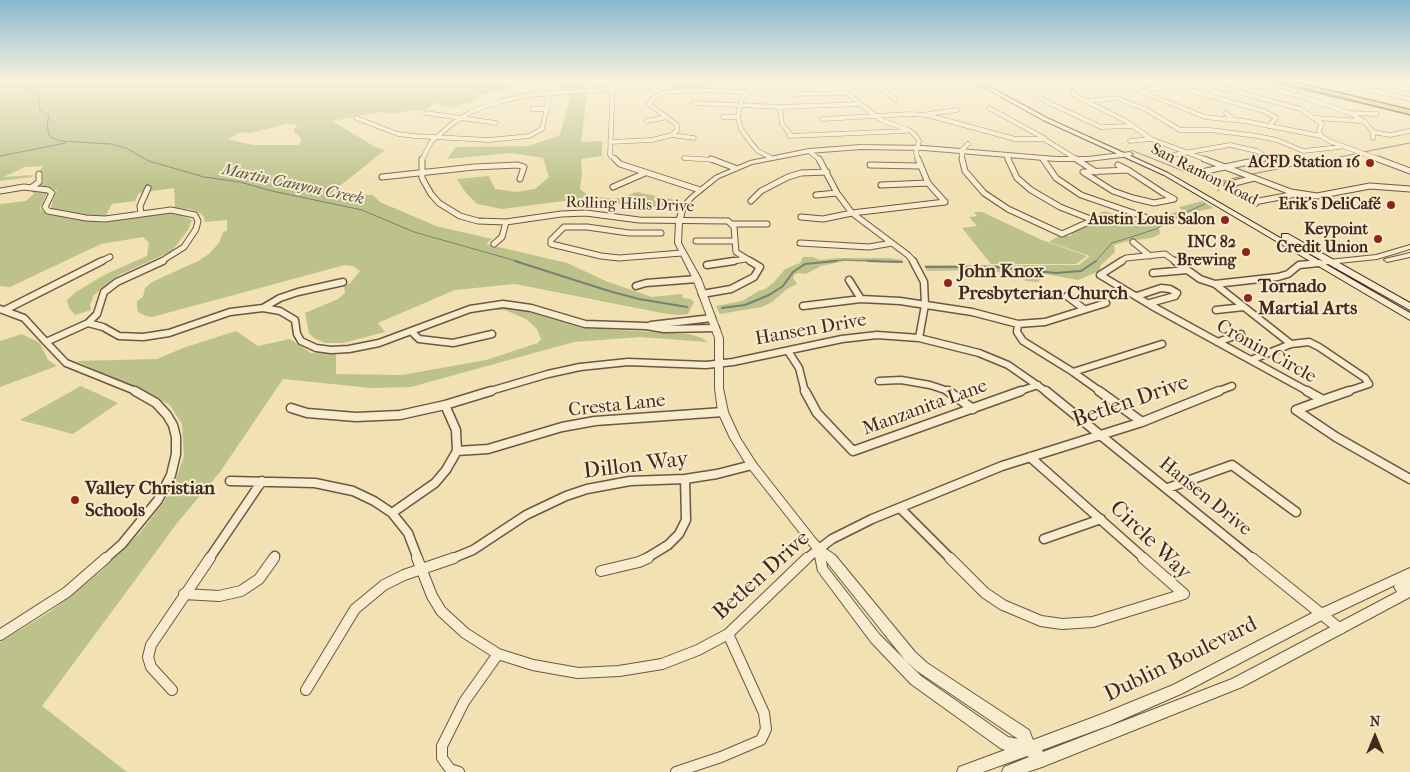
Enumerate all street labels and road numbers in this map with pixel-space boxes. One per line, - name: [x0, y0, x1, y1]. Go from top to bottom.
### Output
- street label: San Ramon Road: [1147, 140, 1261, 210]
- street label: Rolling Hills Drive: [565, 193, 695, 217]
- street label: Hansen Drive: [753, 309, 869, 351]
- street label: Cronin Circle: [1212, 315, 1320, 389]
- street label: Betlen Drive: [1069, 370, 1193, 434]
- street label: Manzanita Lane: [859, 375, 991, 441]
- street label: Cresta Lane: [567, 390, 667, 422]
- street label: Dillon Way: [582, 446, 690, 486]
- street label: Hansen Drive: [1154, 453, 1256, 541]
- street label: Circle Way: [1104, 496, 1196, 586]
- street label: Betlen Drive: [708, 526, 816, 626]
- street label: Dublin Boulevard: [1100, 612, 1262, 708]

